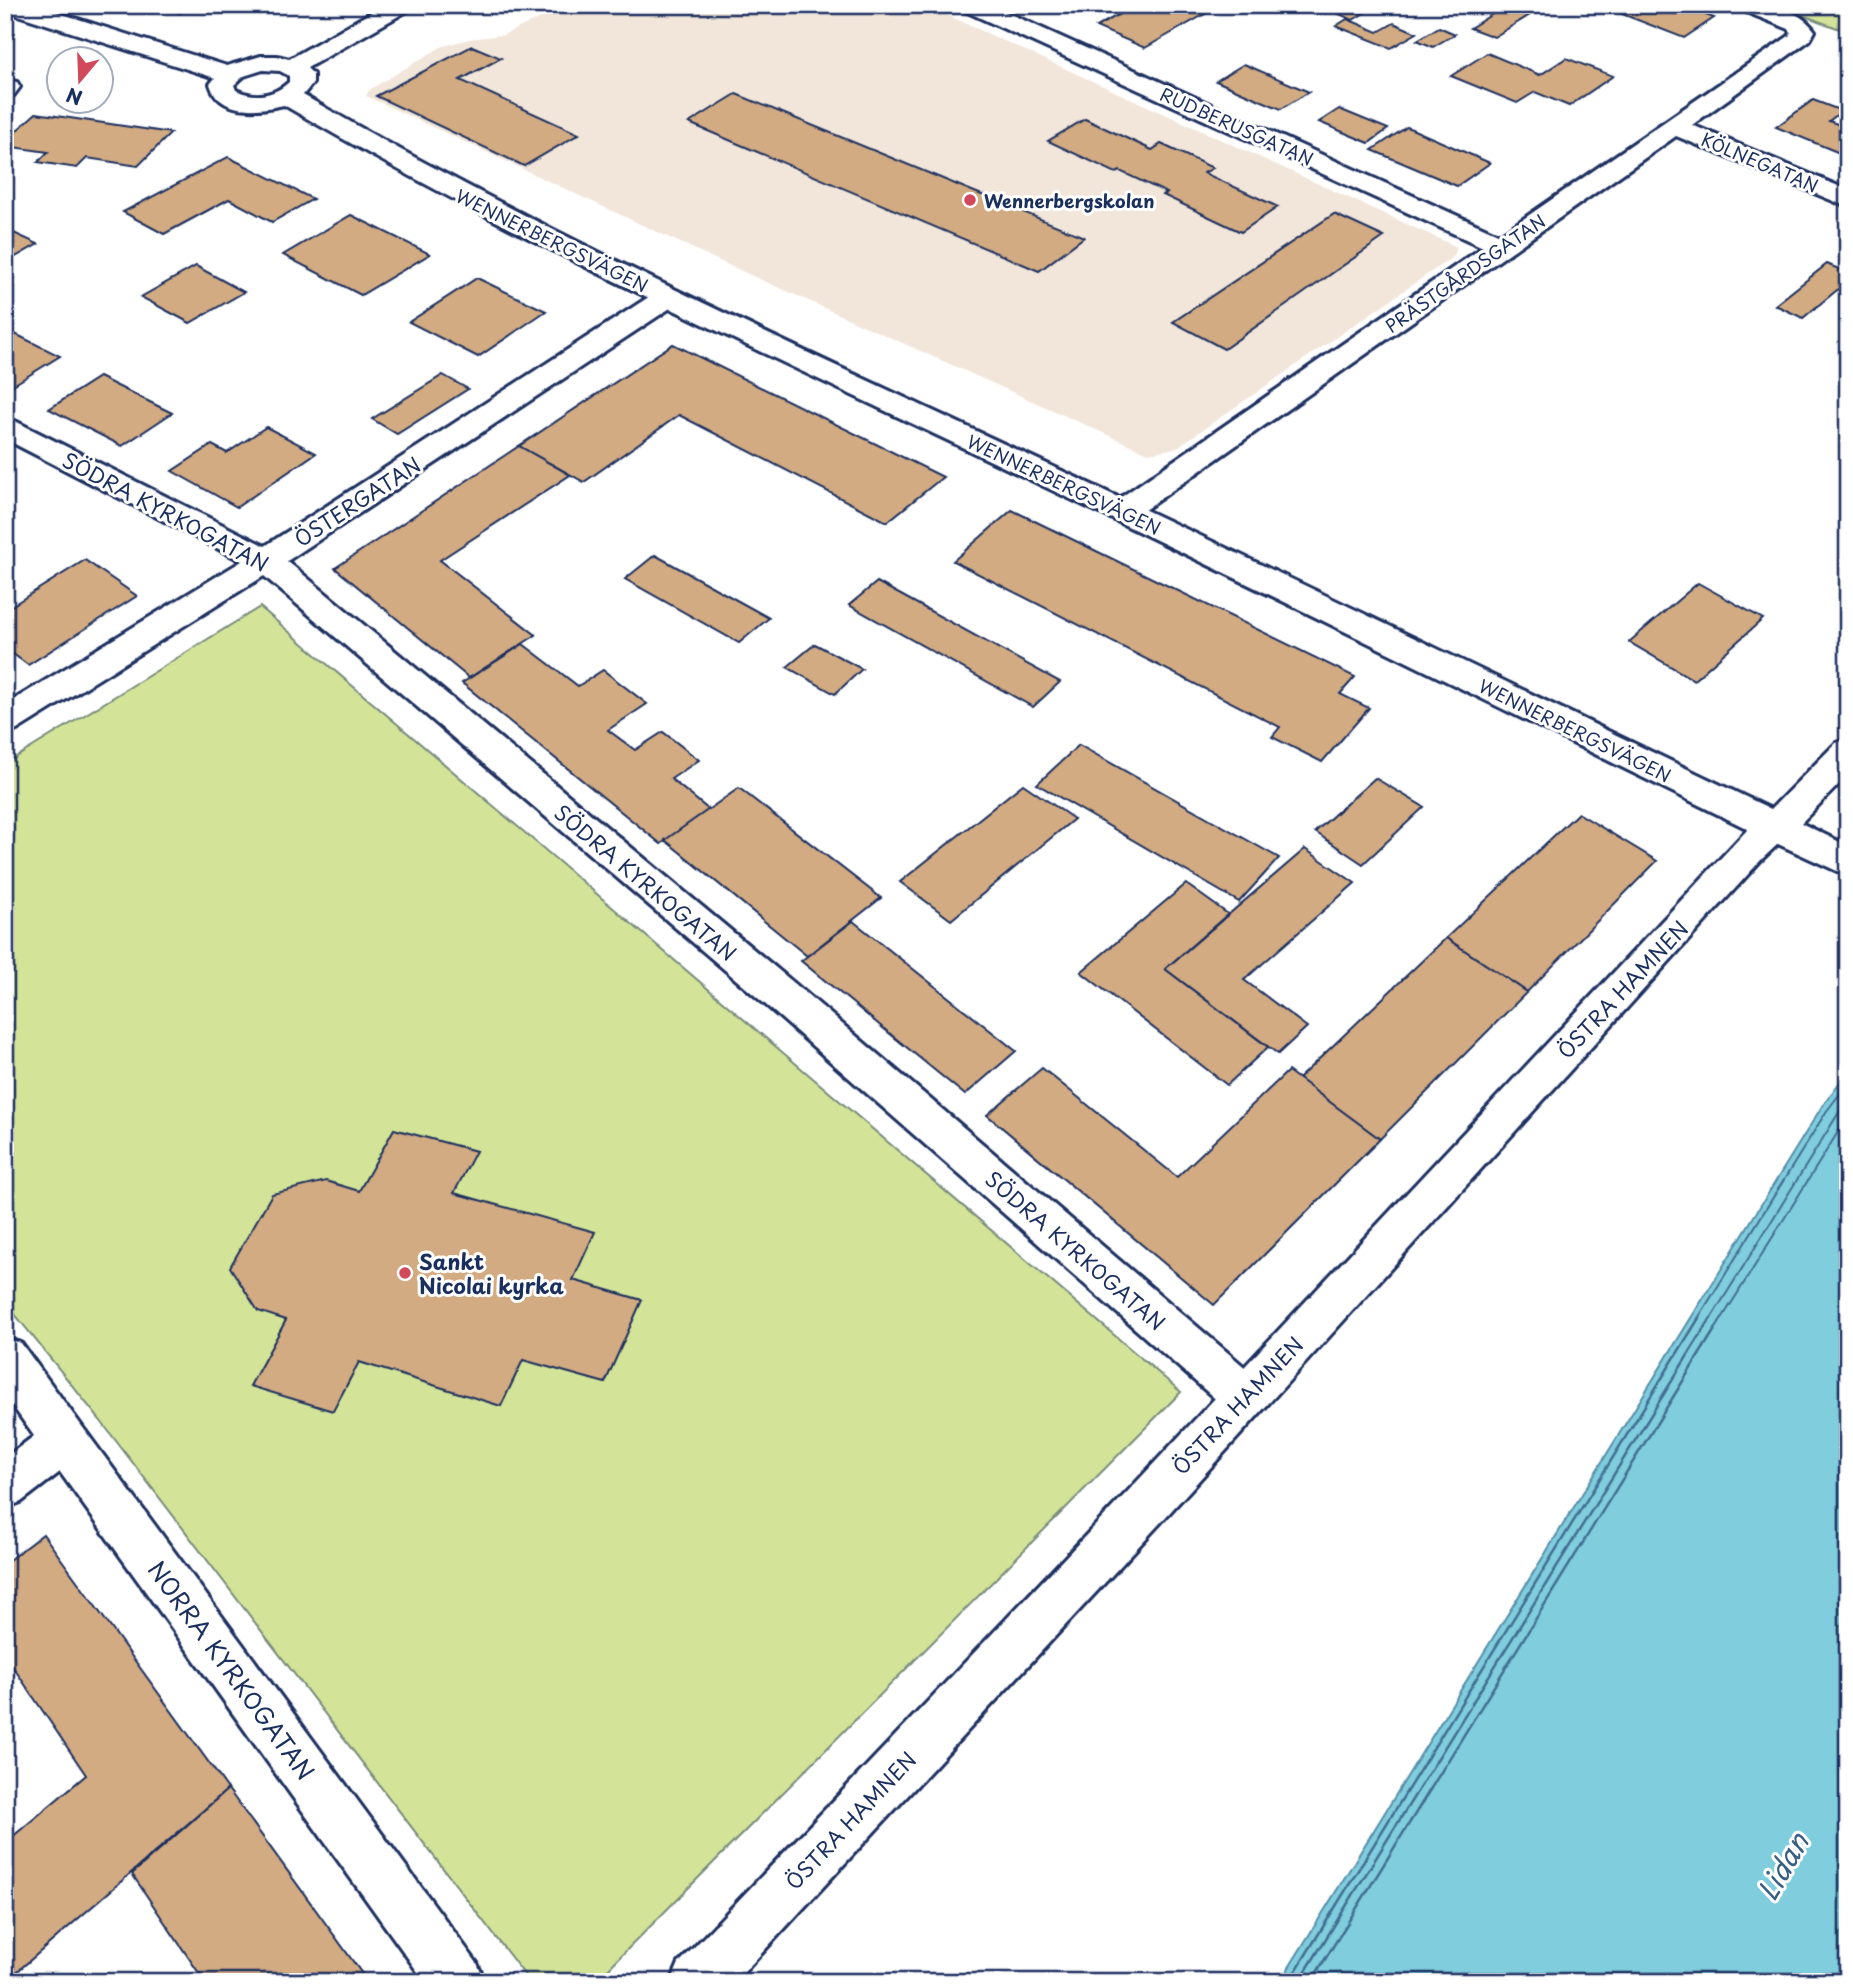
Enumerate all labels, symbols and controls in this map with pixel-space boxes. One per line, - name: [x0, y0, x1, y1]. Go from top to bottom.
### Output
- north arrow: [46, 46, 116, 116]
- street label: RUDBERUSGATAN: [1156, 80, 1318, 172]
- text: N: [62, 81, 86, 113]
- street label: KÖLNEGATAN: [1697, 125, 1823, 199]
- street label: WENNERBERGSVÄGEN: [451, 182, 653, 298]
- place label: Wennerbergskolan: [984, 187, 1154, 214]
- marker: Wennerbergskolan: [962, 192, 978, 208]
- street label: PRÄSTGÅRDSGATAN: [1379, 207, 1551, 339]
- street label: WENNERBERGSVÄGEN: [963, 427, 1165, 541]
- street label: SÖDRA KYRKOGATAN: [57, 443, 275, 579]
- street label: ÖSTERGATAN: [287, 448, 427, 554]
- street label: WENNERBERGSVÄGEN: [1474, 672, 1676, 788]
- street label: SÖDRA KYRKOGATAN: [548, 796, 744, 968]
- street label: ÖSTRA HAMNEN: [1549, 913, 1695, 1065]
- street label: SÖDRA KYRKOGATAN: [979, 1163, 1173, 1337]
- place label: Sankt Nicolai kyrka: [419, 1245, 564, 1301]
- marker: Sankt Nicolai kyrka: [397, 1265, 413, 1281]
- street label: ÖSTRA HAMNEN: [1164, 1329, 1310, 1481]
- street label: NORRA KYRKOGATAN: [140, 1553, 324, 1787]
- street label: ÖSTRA HAMNEN: [777, 1744, 923, 1896]
- water label: Lidan: [1745, 1823, 1819, 1908]

